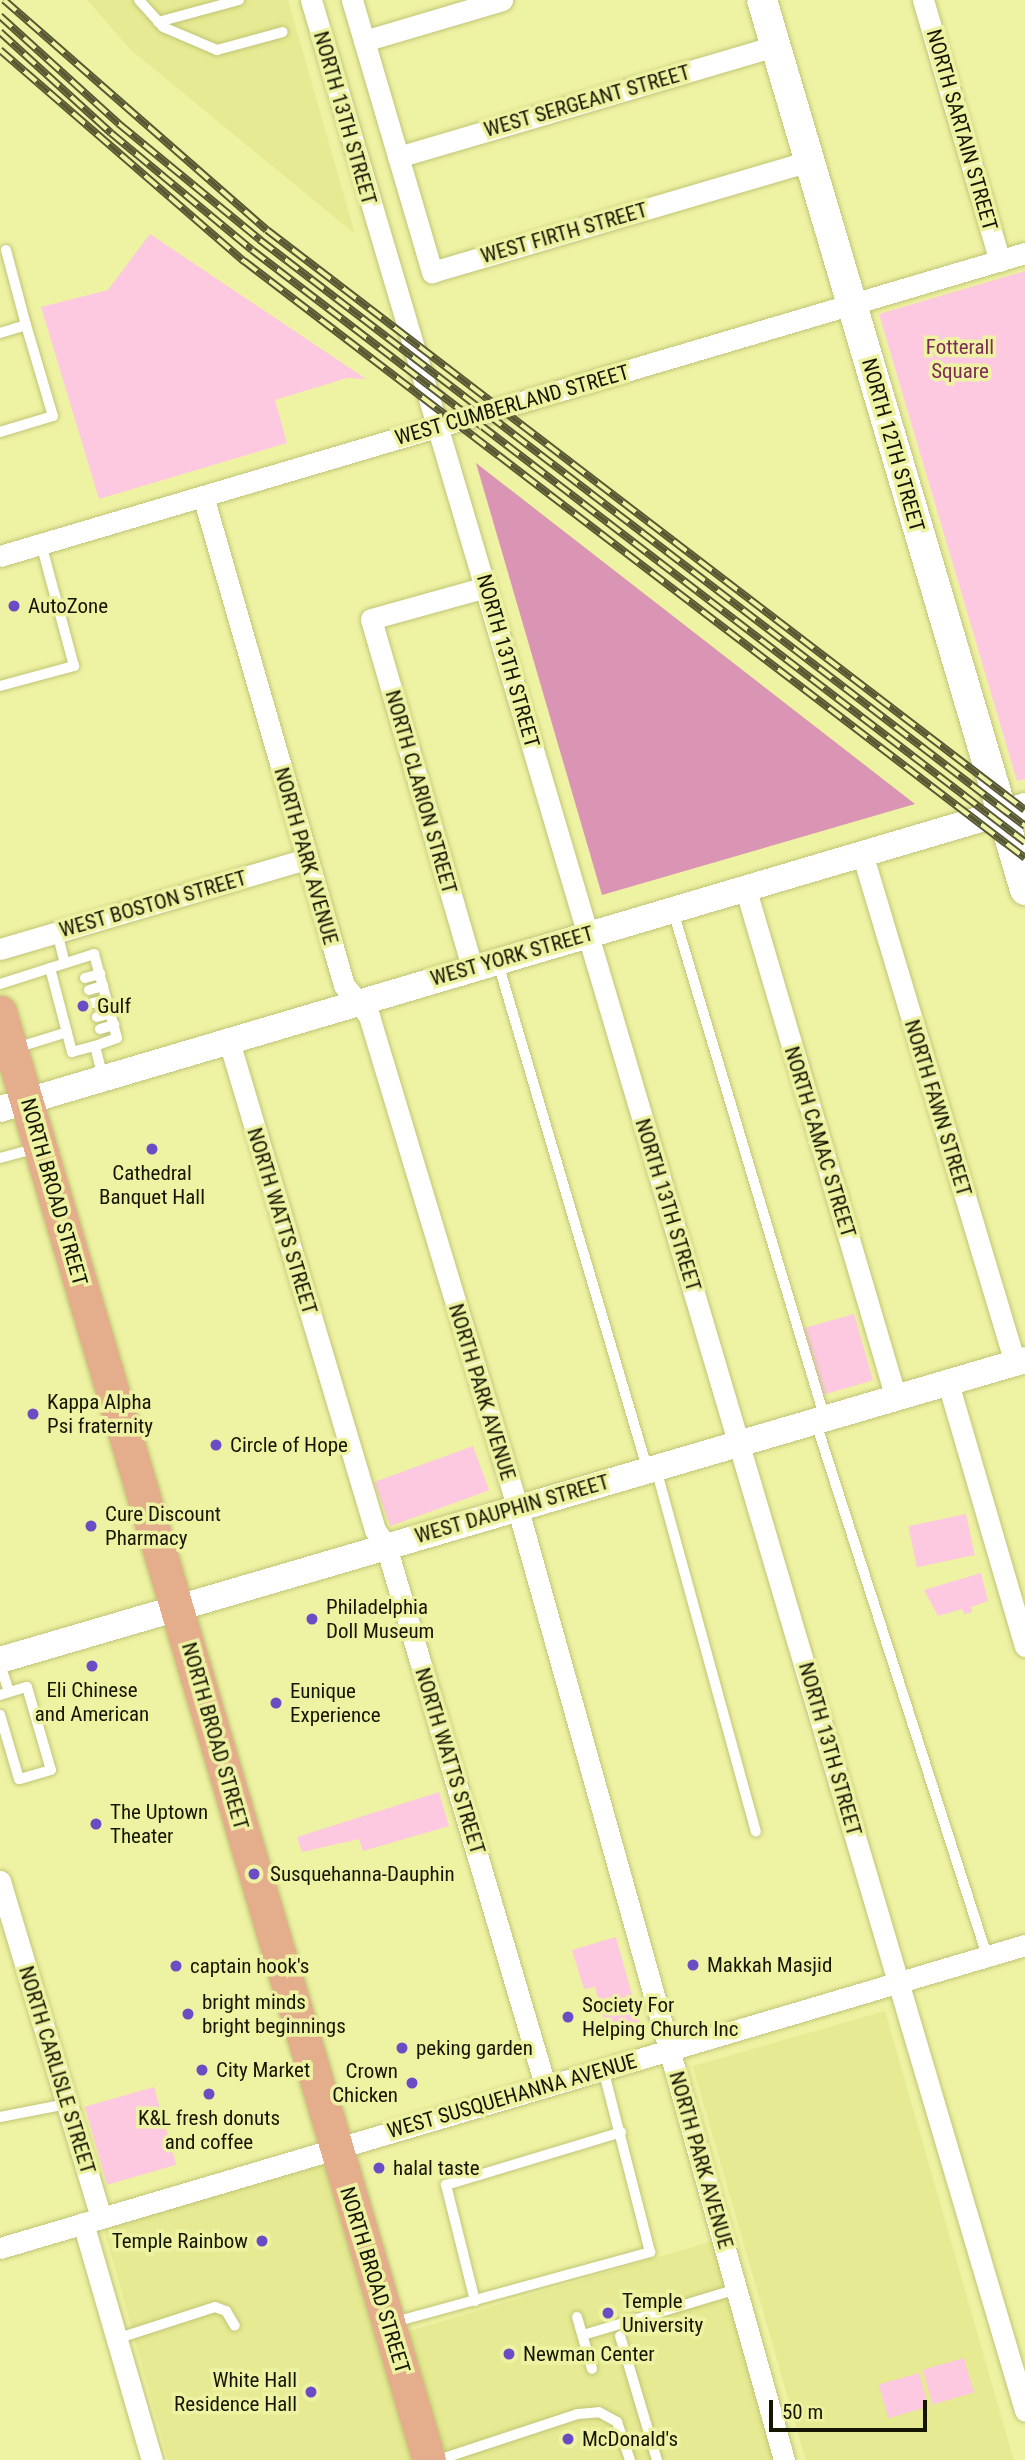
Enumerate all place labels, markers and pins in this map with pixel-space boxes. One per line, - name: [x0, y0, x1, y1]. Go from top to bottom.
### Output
- place label: AutoZone: [28, 593, 108, 619]
- marker: AutoZone: [6, 598, 22, 614]
- place label: Gulf: [97, 993, 131, 1019]
- marker: Gulf: [75, 998, 91, 1014]
- marker: Cathedral Banquet Hall: [144, 1141, 160, 1157]
- place label: Cathedral Banquet Hall: [99, 1160, 205, 1210]
- place label: Kappa Alpha Psi fraternity: [47, 1389, 153, 1439]
- marker: Kappa Alpha Psi fraternity: [25, 1406, 41, 1422]
- place label: Circle of Hope: [230, 1432, 348, 1458]
- marker: Circle of Hope: [208, 1437, 224, 1453]
- place label: Cure Discount Pharmacy: [105, 1501, 221, 1551]
- marker: Cure Discount Pharmacy: [83, 1518, 99, 1534]
- place label: Philadelphia Doll Museum: [326, 1594, 434, 1644]
- marker: Philadelphia Doll Museum: [304, 1611, 320, 1627]
- marker: Eli Chinese and American: [84, 1658, 100, 1674]
- place label: Eli Chinese and American: [35, 1677, 149, 1727]
- place label: Eunique Experience: [290, 1678, 381, 1728]
- marker: Eunique Experience: [268, 1695, 284, 1711]
- place label: The Uptown Theater: [110, 1799, 208, 1849]
- marker: The Uptown Theater: [88, 1816, 104, 1832]
- place label: Susquehanna-Dauphin: [270, 1861, 455, 1887]
- marker: Susquehanna-Dauphin: [244, 1864, 264, 1884]
- place label: Makkah Masjid: [707, 1952, 832, 1978]
- place label: captain hook's: [190, 1953, 309, 1979]
- marker: Makkah Masjid: [685, 1957, 701, 1973]
- marker: captain hook's: [168, 1958, 184, 1974]
- place label: bright minds bright beginnings: [202, 1989, 346, 2039]
- place label: Society For Helping Church Inc: [582, 1992, 738, 2042]
- marker: bright minds bright beginnings: [180, 2006, 196, 2022]
- marker: Society For Helping Church Inc: [560, 2009, 576, 2025]
- place label: peking garden: [416, 2035, 533, 2061]
- marker: peking garden: [394, 2040, 410, 2056]
- place label: City Market: [216, 2057, 310, 2083]
- place label: Crown Chicken: [332, 2058, 398, 2108]
- marker: City Market: [194, 2062, 210, 2078]
- marker: Crown Chicken: [404, 2075, 420, 2091]
- marker: K&L fresh donuts and coffee: [201, 2086, 217, 2102]
- place label: K&L fresh donuts and coffee: [138, 2105, 280, 2155]
- place label: halal taste: [393, 2155, 480, 2181]
- marker: halal taste: [371, 2160, 387, 2176]
- place label: Temple Rainbow: [112, 2228, 248, 2254]
- marker: Temple Rainbow: [254, 2233, 270, 2249]
- place label: Temple University: [622, 2288, 703, 2338]
- marker: Temple University: [600, 2305, 616, 2321]
- place label: Newman Center: [523, 2341, 655, 2367]
- marker: Newman Center: [501, 2346, 517, 2362]
- place label: White Hall Residence Hall: [174, 2367, 297, 2417]
- marker: White Hall Residence Hall: [303, 2384, 319, 2400]
- place label: McDonald's: [582, 2426, 678, 2452]
- marker: McDonald's: [560, 2431, 576, 2447]

